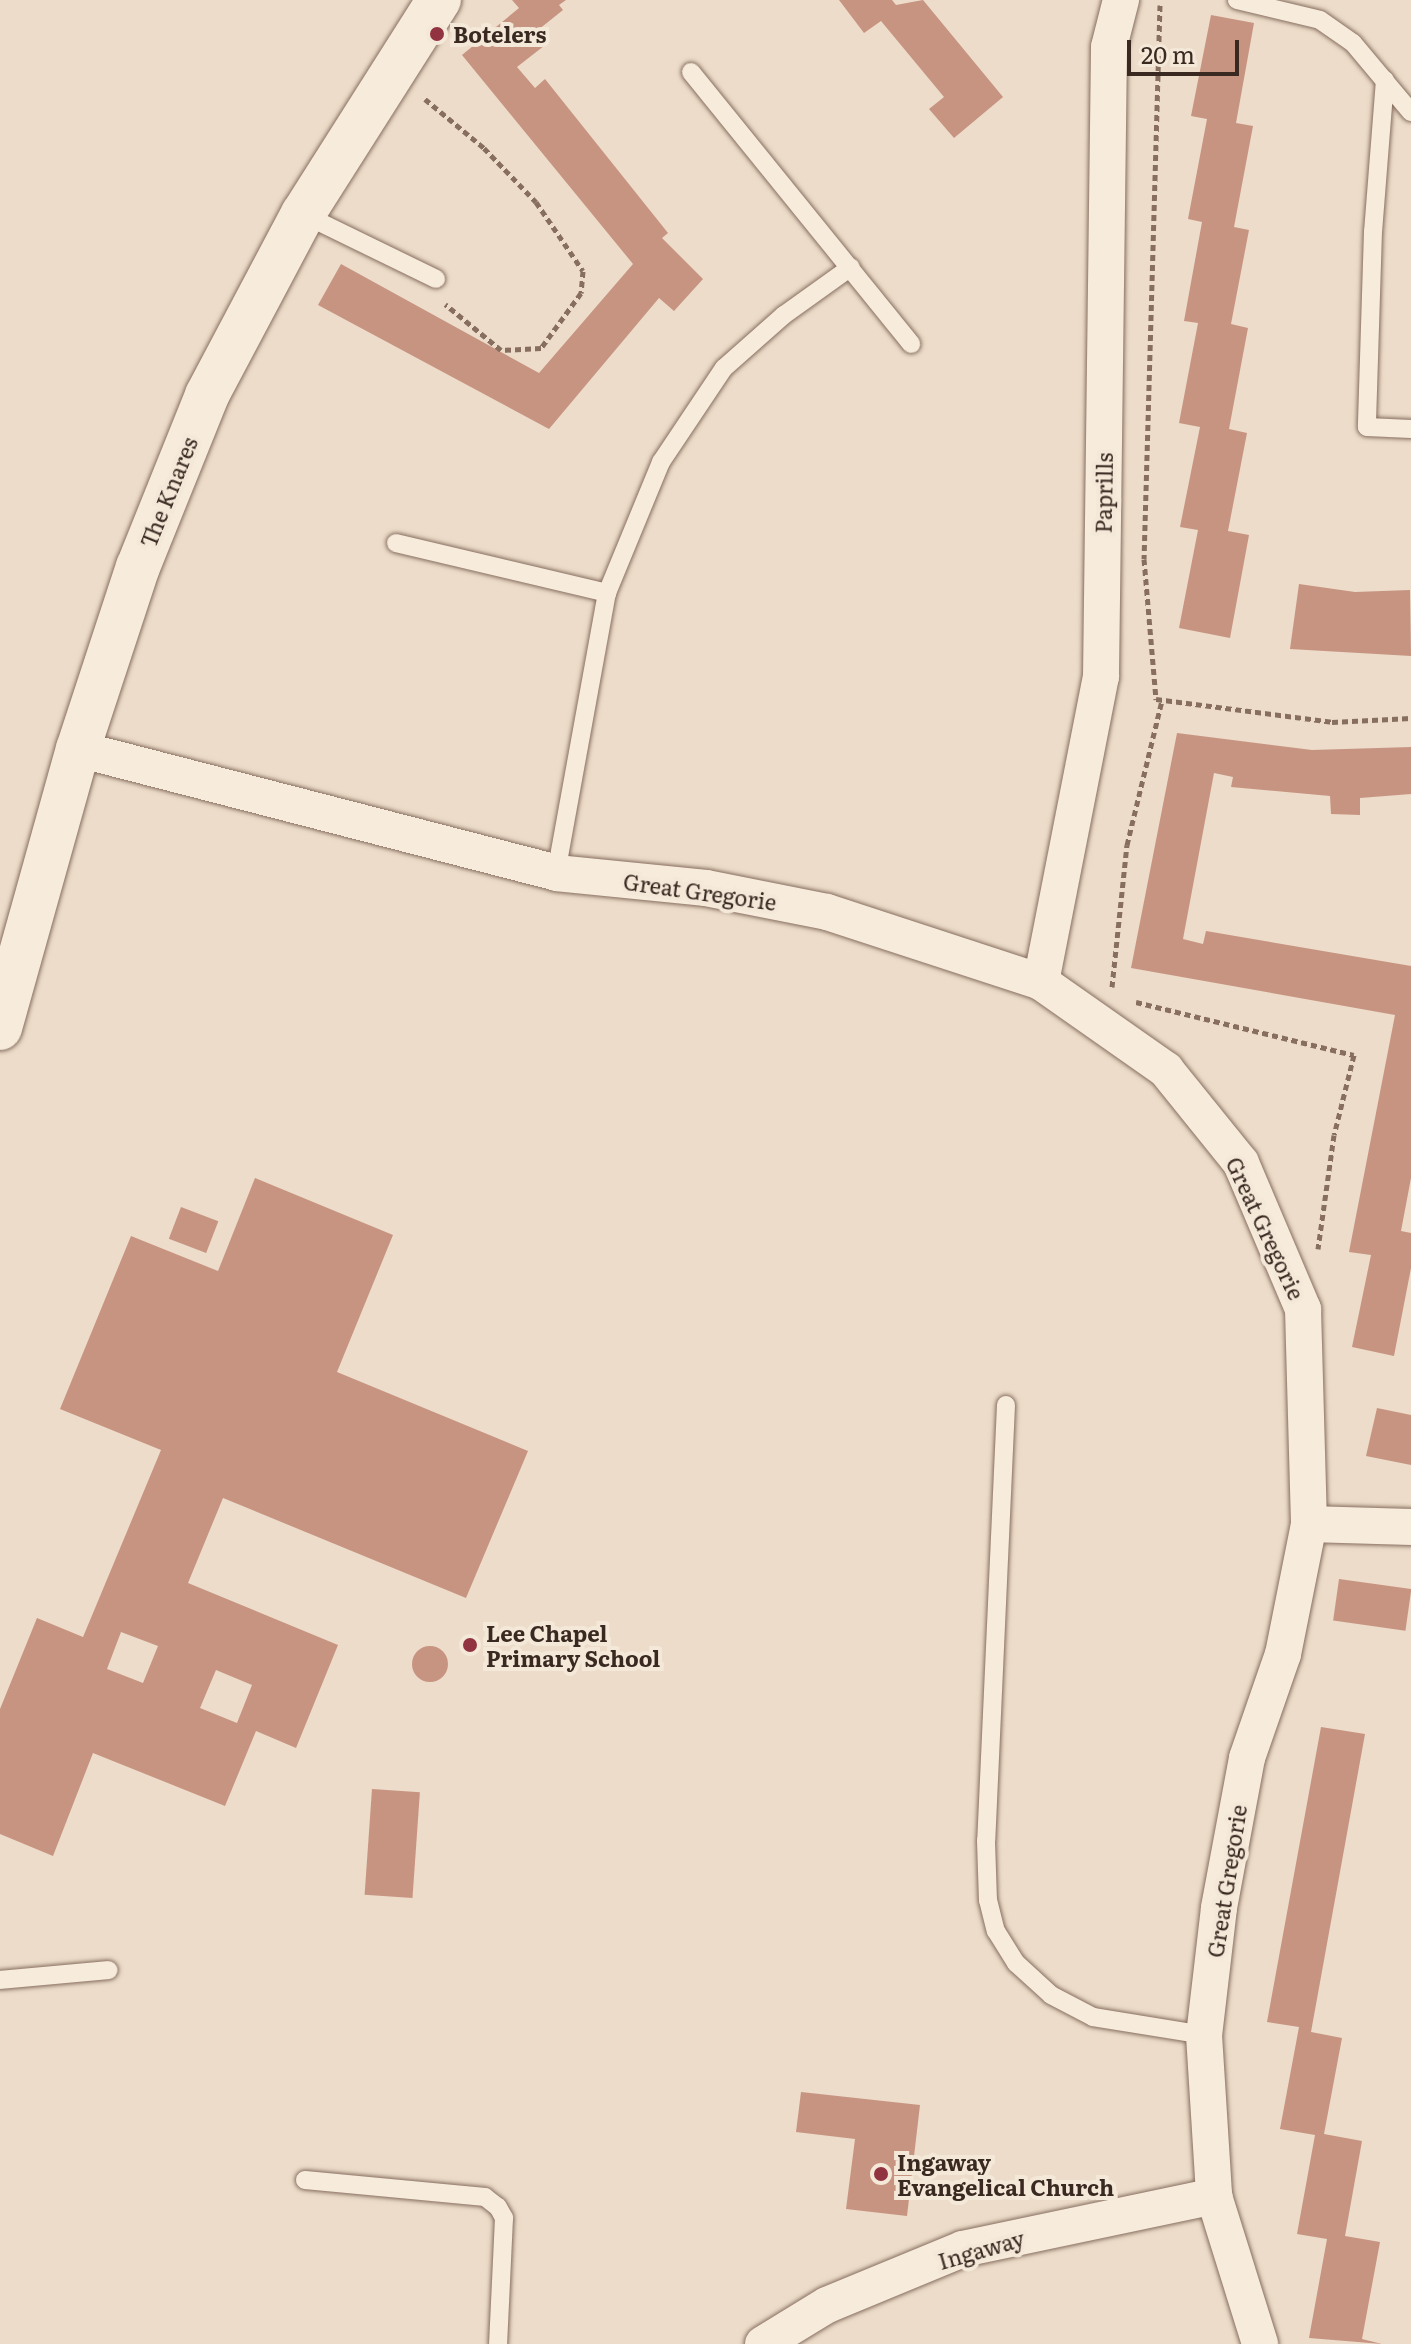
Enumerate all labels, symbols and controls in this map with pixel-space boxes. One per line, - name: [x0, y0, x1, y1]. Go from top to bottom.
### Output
- place label: Botelers: [453, 21, 546, 47]
- scale bar: [1131, 24, 1243, 74]
- marker: Botelers: [428, 25, 446, 43]
- text: 20 m: [1141, 36, 1195, 71]
- street label: The Knares: [134, 433, 202, 551]
- street label: Paprills: [1089, 452, 1117, 534]
- street label: Great Gregorie: [622, 867, 778, 915]
- street label: Great Gregorie: [1221, 1152, 1311, 1304]
- place label: Lee Chapel Primary School: [486, 1619, 660, 1670]
- marker: Lee Chapel Primary School: [461, 1636, 479, 1654]
- street label: Great Gregorie: [1201, 1803, 1251, 1959]
- place label: Ingaway Evangelical Church: [897, 2148, 1114, 2200]
- marker: Ingaway Evangelical Church: [872, 2165, 890, 2183]
- street label: Ingaway: [935, 2224, 1027, 2274]

